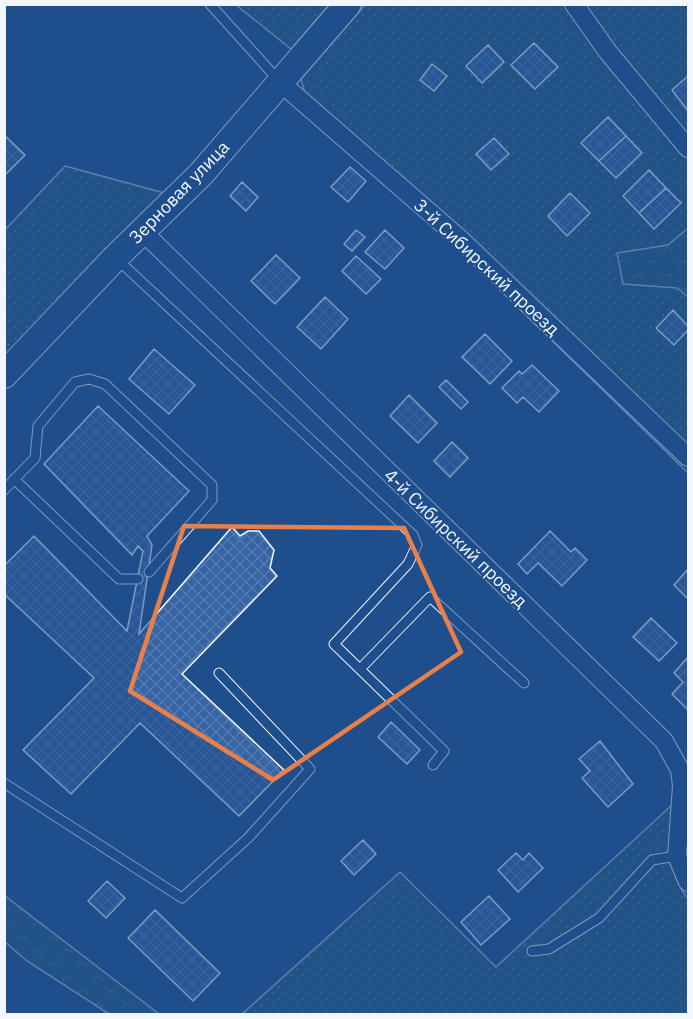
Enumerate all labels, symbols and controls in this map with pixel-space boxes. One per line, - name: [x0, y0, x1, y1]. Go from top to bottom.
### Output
- street label: Зерновая улица: [124, 135, 234, 249]
- street label: 3-й Сибирский проезд: [409, 194, 565, 341]
- street label: 4-й Сибирский проезд: [379, 464, 533, 613]

